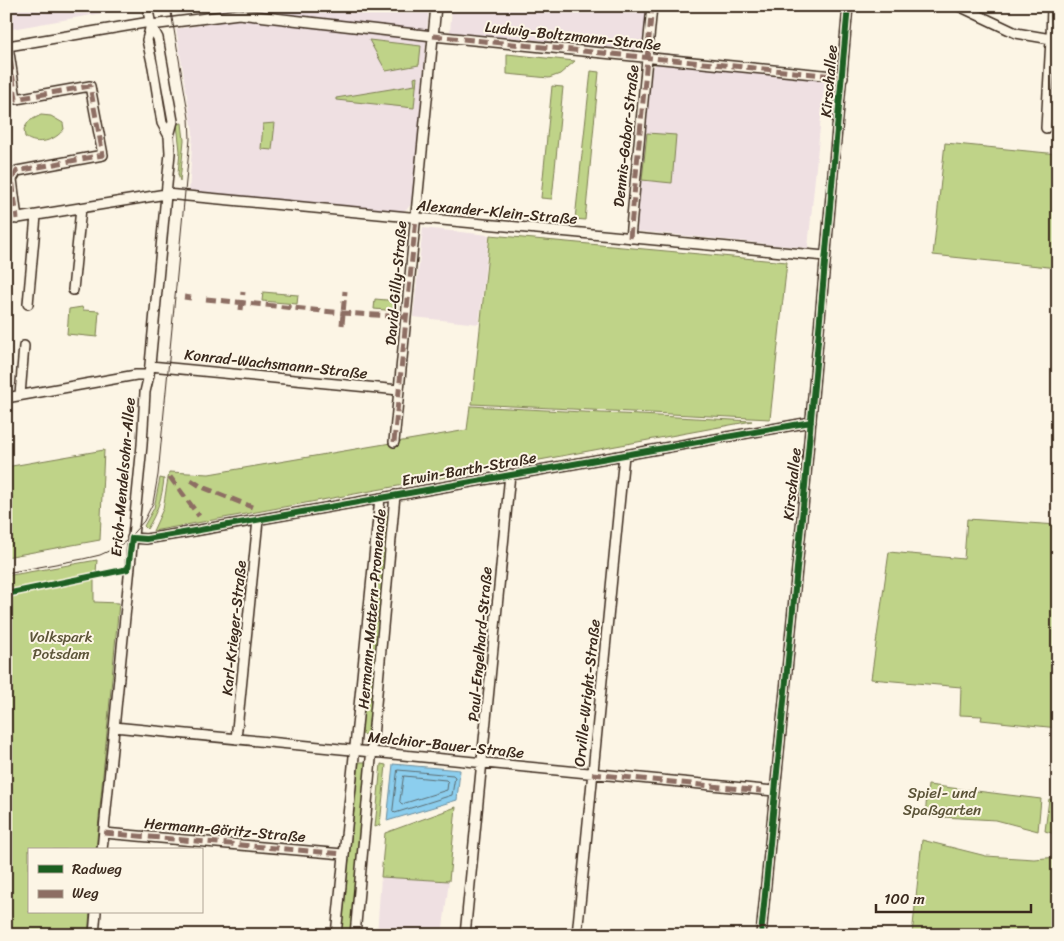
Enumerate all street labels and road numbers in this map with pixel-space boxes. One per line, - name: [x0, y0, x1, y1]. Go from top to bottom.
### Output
- street label: Ludwig-Boltzmann-Straße: [484, 14, 663, 58]
- street label: Kirschallee: [813, 43, 845, 118]
- street label: Dennis-Gabor-Straße: [606, 64, 646, 208]
- street label: Alexander-Klein-Straße: [414, 192, 579, 232]
- street label: David-Gilly-Straße: [378, 219, 414, 346]
- street label: Konrad-Wachsmann-Straße: [183, 341, 369, 387]
- street label: Erich-Mendelsohn-Allee: [103, 396, 143, 558]
- street label: Erwin-Barth-Straße: [400, 444, 539, 494]
- street label: Kirschallee: [775, 446, 809, 522]
- street label: Hermann-Mattern-Promenade: [350, 508, 394, 710]
- street label: Karl-Krieger-Straße: [214, 559, 254, 697]
- street label: Paul-Engelhard-Straße: [460, 565, 500, 723]
- street label: Orville-Wright-Straße: [566, 618, 608, 768]
- street label: Melchior-Bauer-Straße: [367, 724, 526, 766]
- street label: Hermann-Göritz-Straße: [143, 810, 307, 850]

